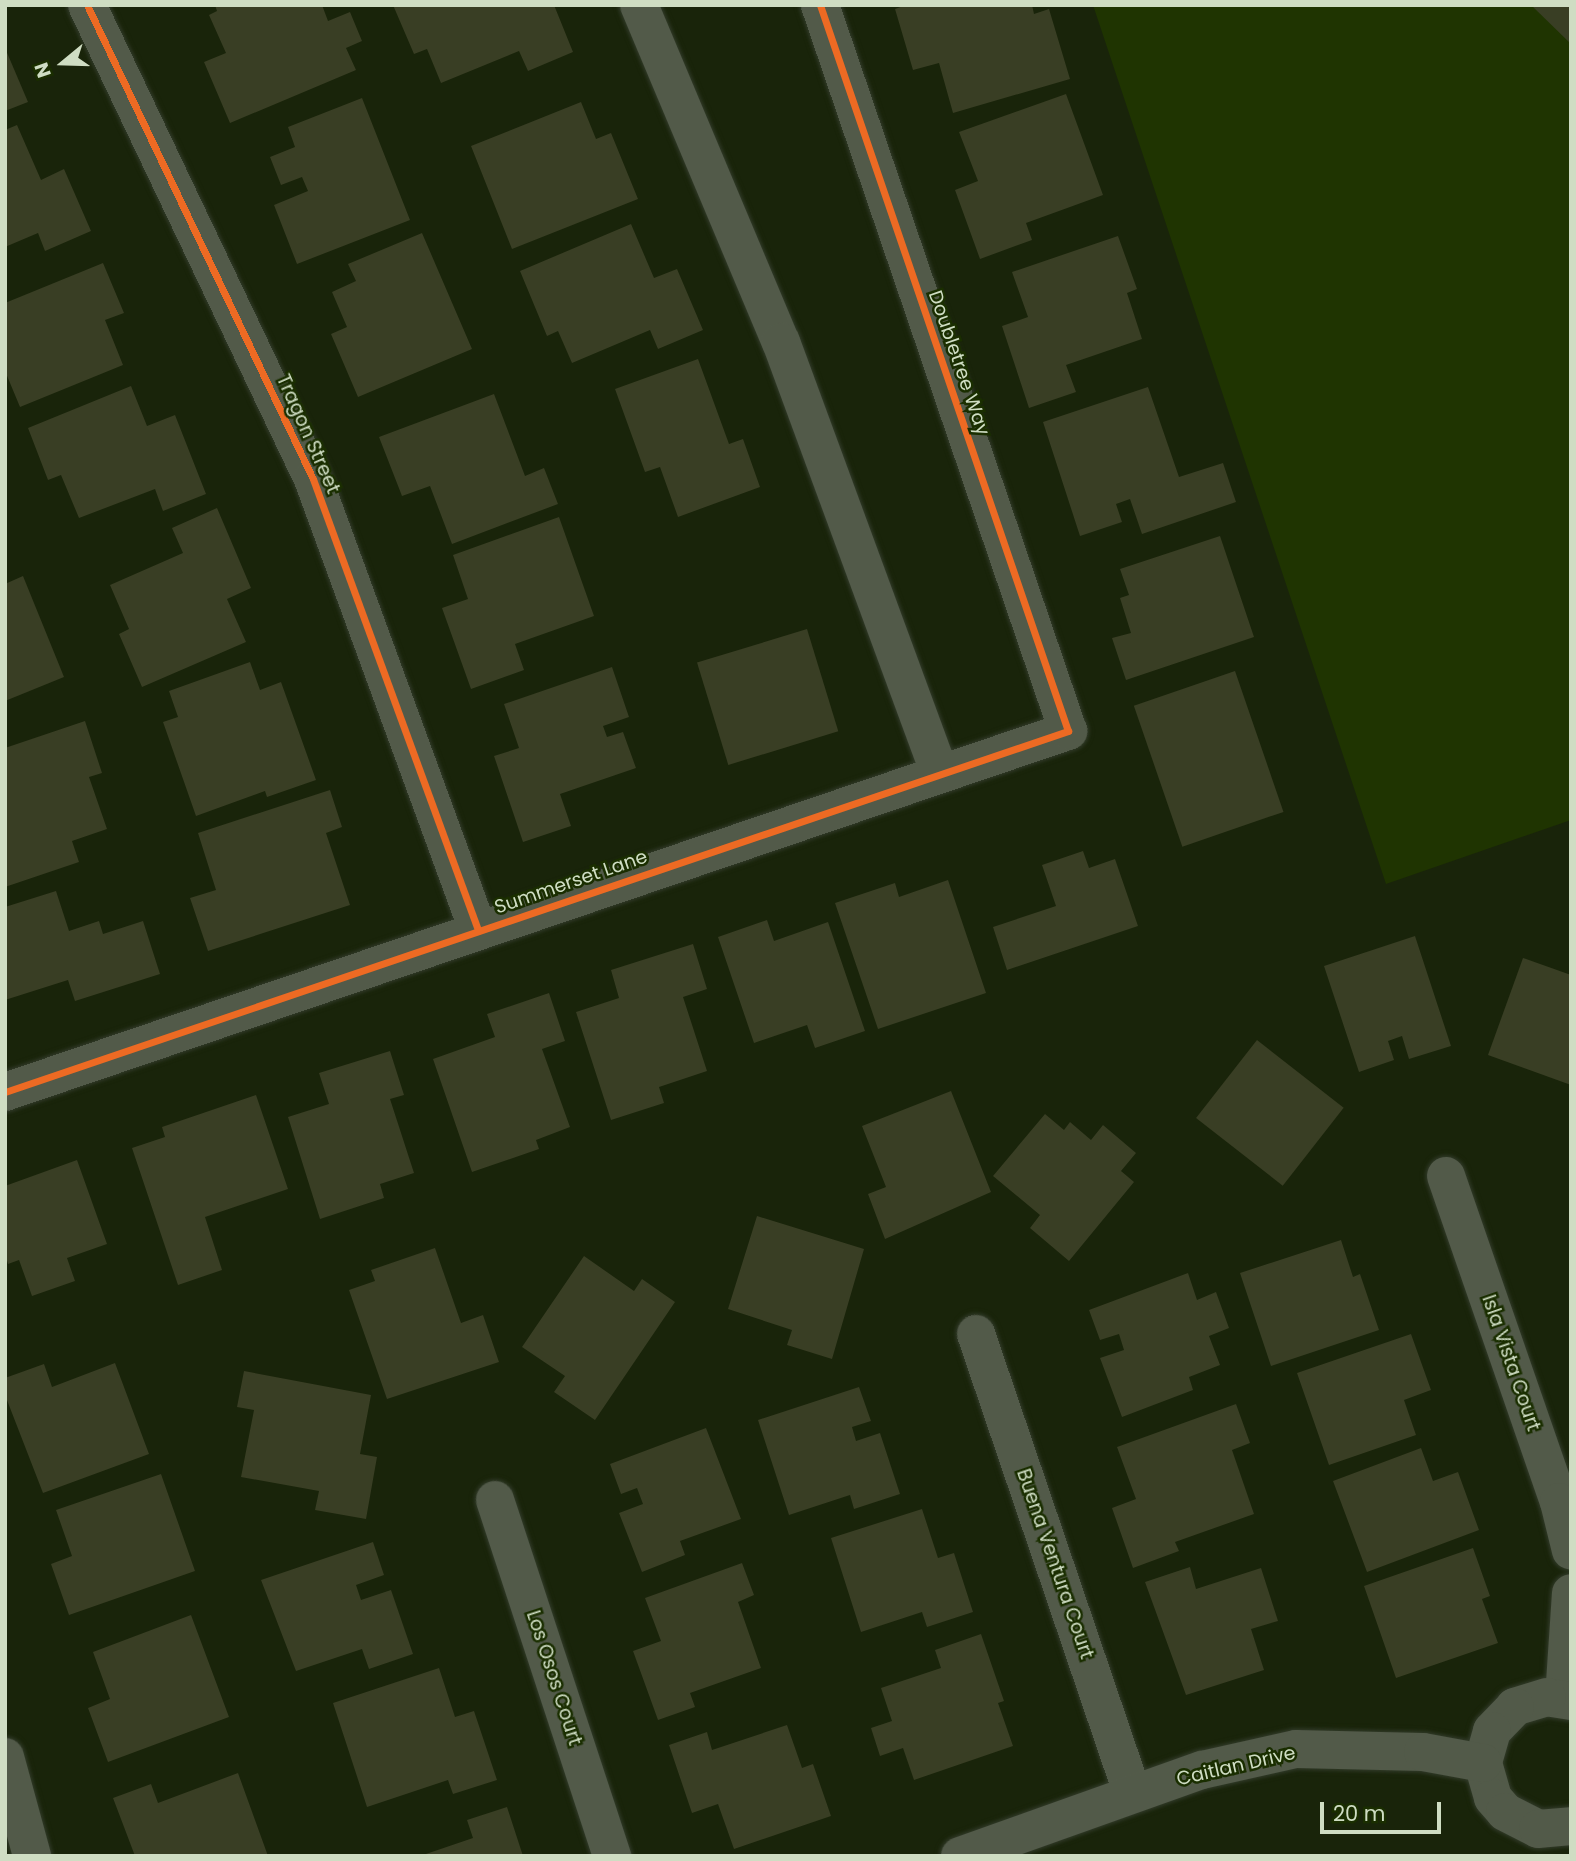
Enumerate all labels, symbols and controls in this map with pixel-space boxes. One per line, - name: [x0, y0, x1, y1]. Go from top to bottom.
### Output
- north arrow: [28, 28, 98, 98]
- text: N: [28, 59, 58, 81]
- street label: Doubletree Way: [924, 288, 994, 438]
- street label: Tragon Street: [272, 371, 344, 497]
- street label: Summerset Lane: [492, 845, 650, 919]
- street label: Isla Vista Court: [1477, 1292, 1545, 1434]
- street label: Buena Ventura Court: [1012, 1466, 1098, 1662]
- street label: Los Osos Court: [521, 1608, 587, 1748]
- street label: Caitlan Drive: [1174, 1741, 1298, 1791]
- scale bar: [1324, 1787, 1445, 1831]
- text: 20 m: [1333, 1799, 1386, 1828]

